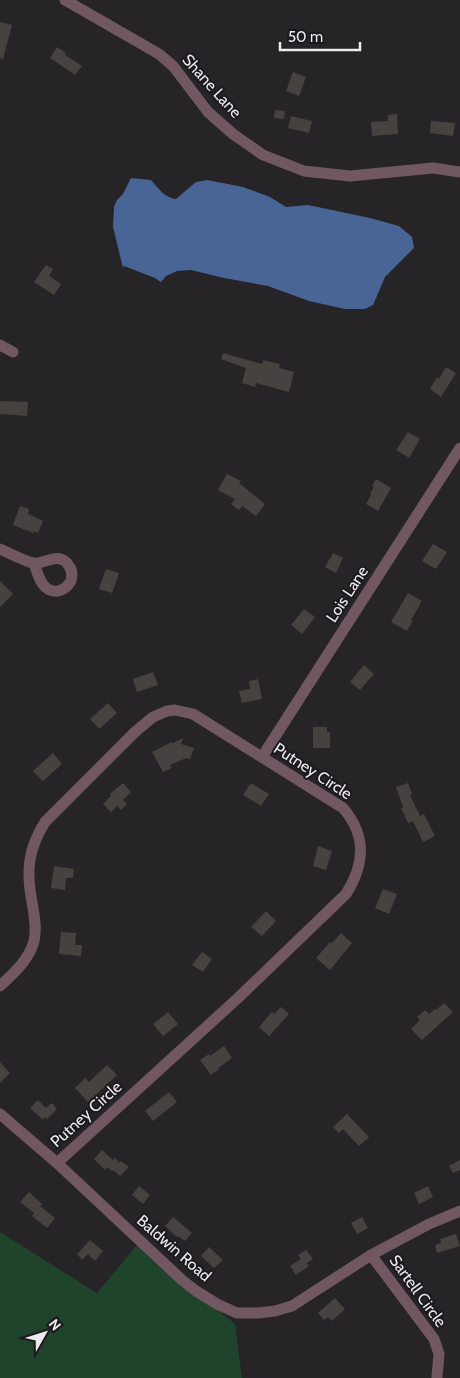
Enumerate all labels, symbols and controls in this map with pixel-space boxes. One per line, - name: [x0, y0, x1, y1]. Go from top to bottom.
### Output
- scale bar: [280, 20, 360, 52]
- text: 50 m: [288, 28, 323, 46]
- street label: Shane Lane: [178, 50, 246, 122]
- street label: Lois Lane: [322, 562, 372, 626]
- street label: Putney Circle: [270, 739, 356, 803]
- street label: Putney Circle: [46, 1077, 126, 1151]
- street label: Baldwin Road: [133, 1211, 215, 1285]
- street label: Sartell Circle: [385, 1251, 451, 1331]
- north arrow: [20, 1308, 70, 1358]
- text: N: [45, 1315, 65, 1334]

